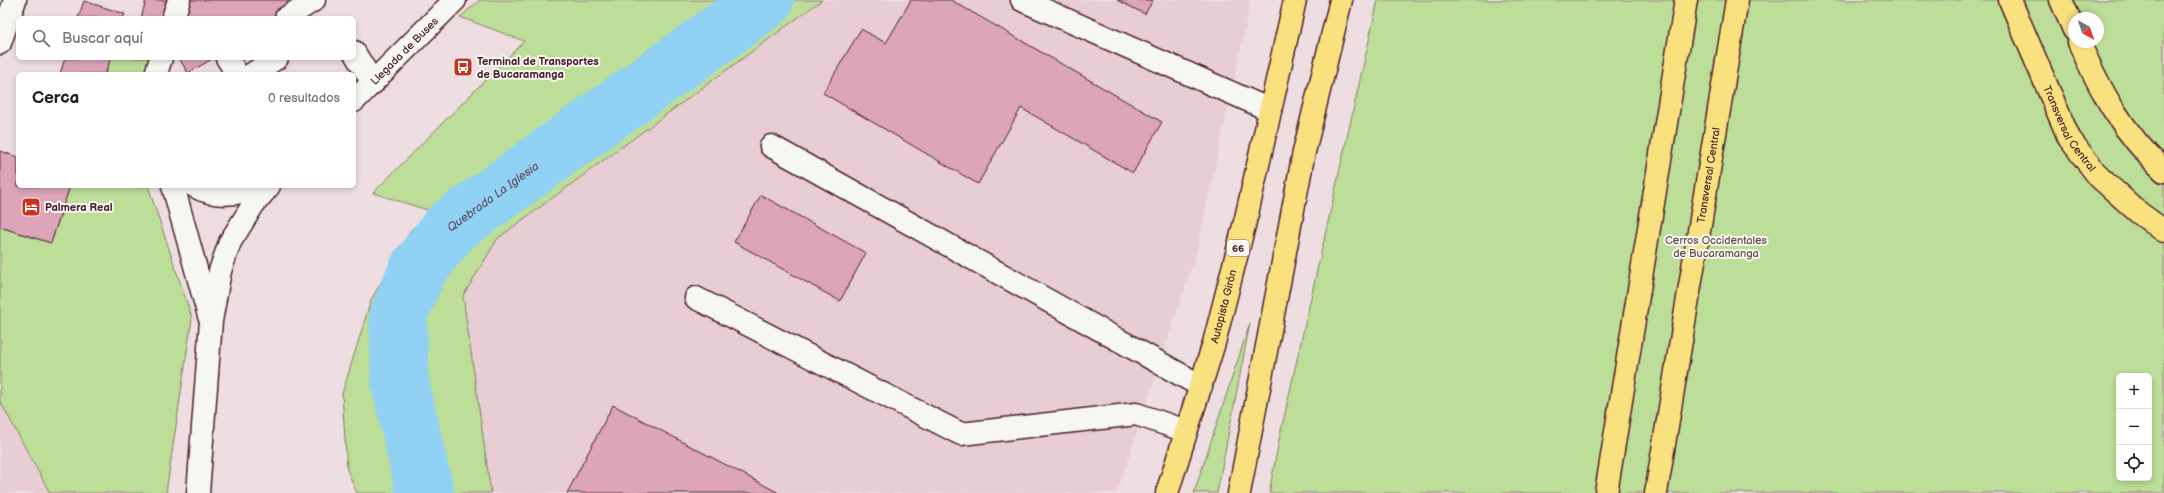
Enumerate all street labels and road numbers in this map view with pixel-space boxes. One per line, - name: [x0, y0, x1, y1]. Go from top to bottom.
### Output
- street label: Llegada de Buses: [368, 14, 441, 88]
- street label: Transversal Central: [2040, 84, 2098, 174]
- street label: Transversal Central: [1694, 126, 1723, 224]
- road number: 66: [1227, 240, 1249, 256]
- street label: Autopista Girón: [1208, 268, 1240, 345]

